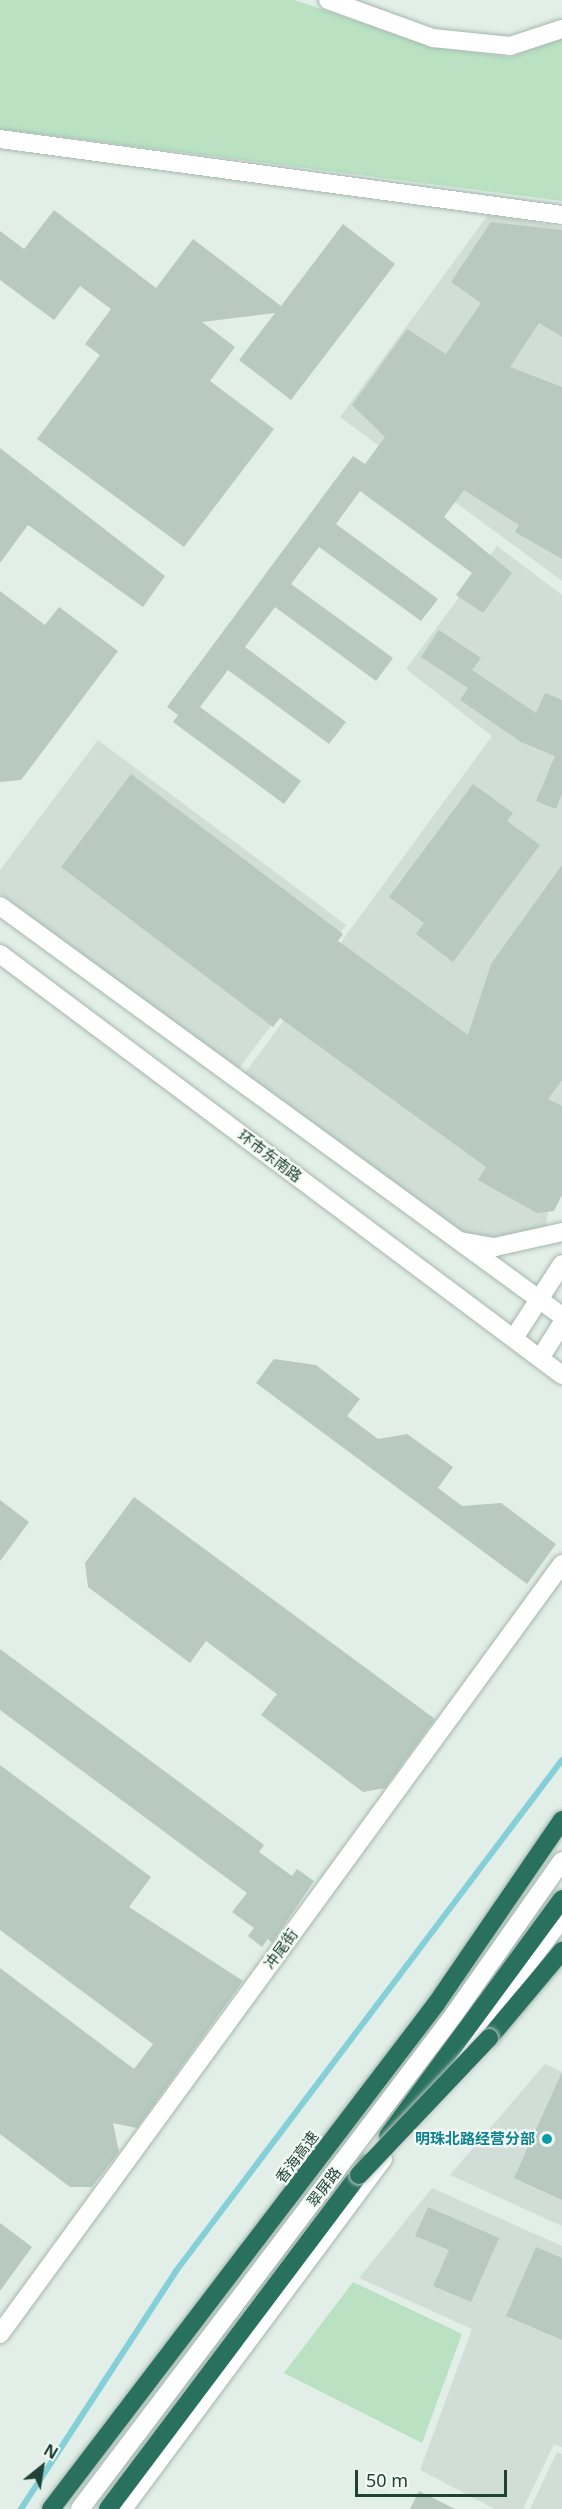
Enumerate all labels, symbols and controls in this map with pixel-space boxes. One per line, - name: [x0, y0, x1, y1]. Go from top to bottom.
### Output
- street label: 环市东南路: [235, 1126, 305, 1186]
- street label: 冲尾街: [260, 1926, 302, 1972]
- street label: 香海高速: [272, 2128, 322, 2186]
- place label: 明珠北路经营分部: [415, 2130, 535, 2148]
- marker: 明珠北路经营分部: [540, 2132, 554, 2146]
- street label: 翠屏路: [303, 2164, 345, 2210]
- north arrow: [12, 2437, 72, 2497]
- text: N: [40, 2439, 62, 2464]
- scale bar: [358, 2458, 510, 2496]
- text: 50 m: [366, 2468, 408, 2492]

